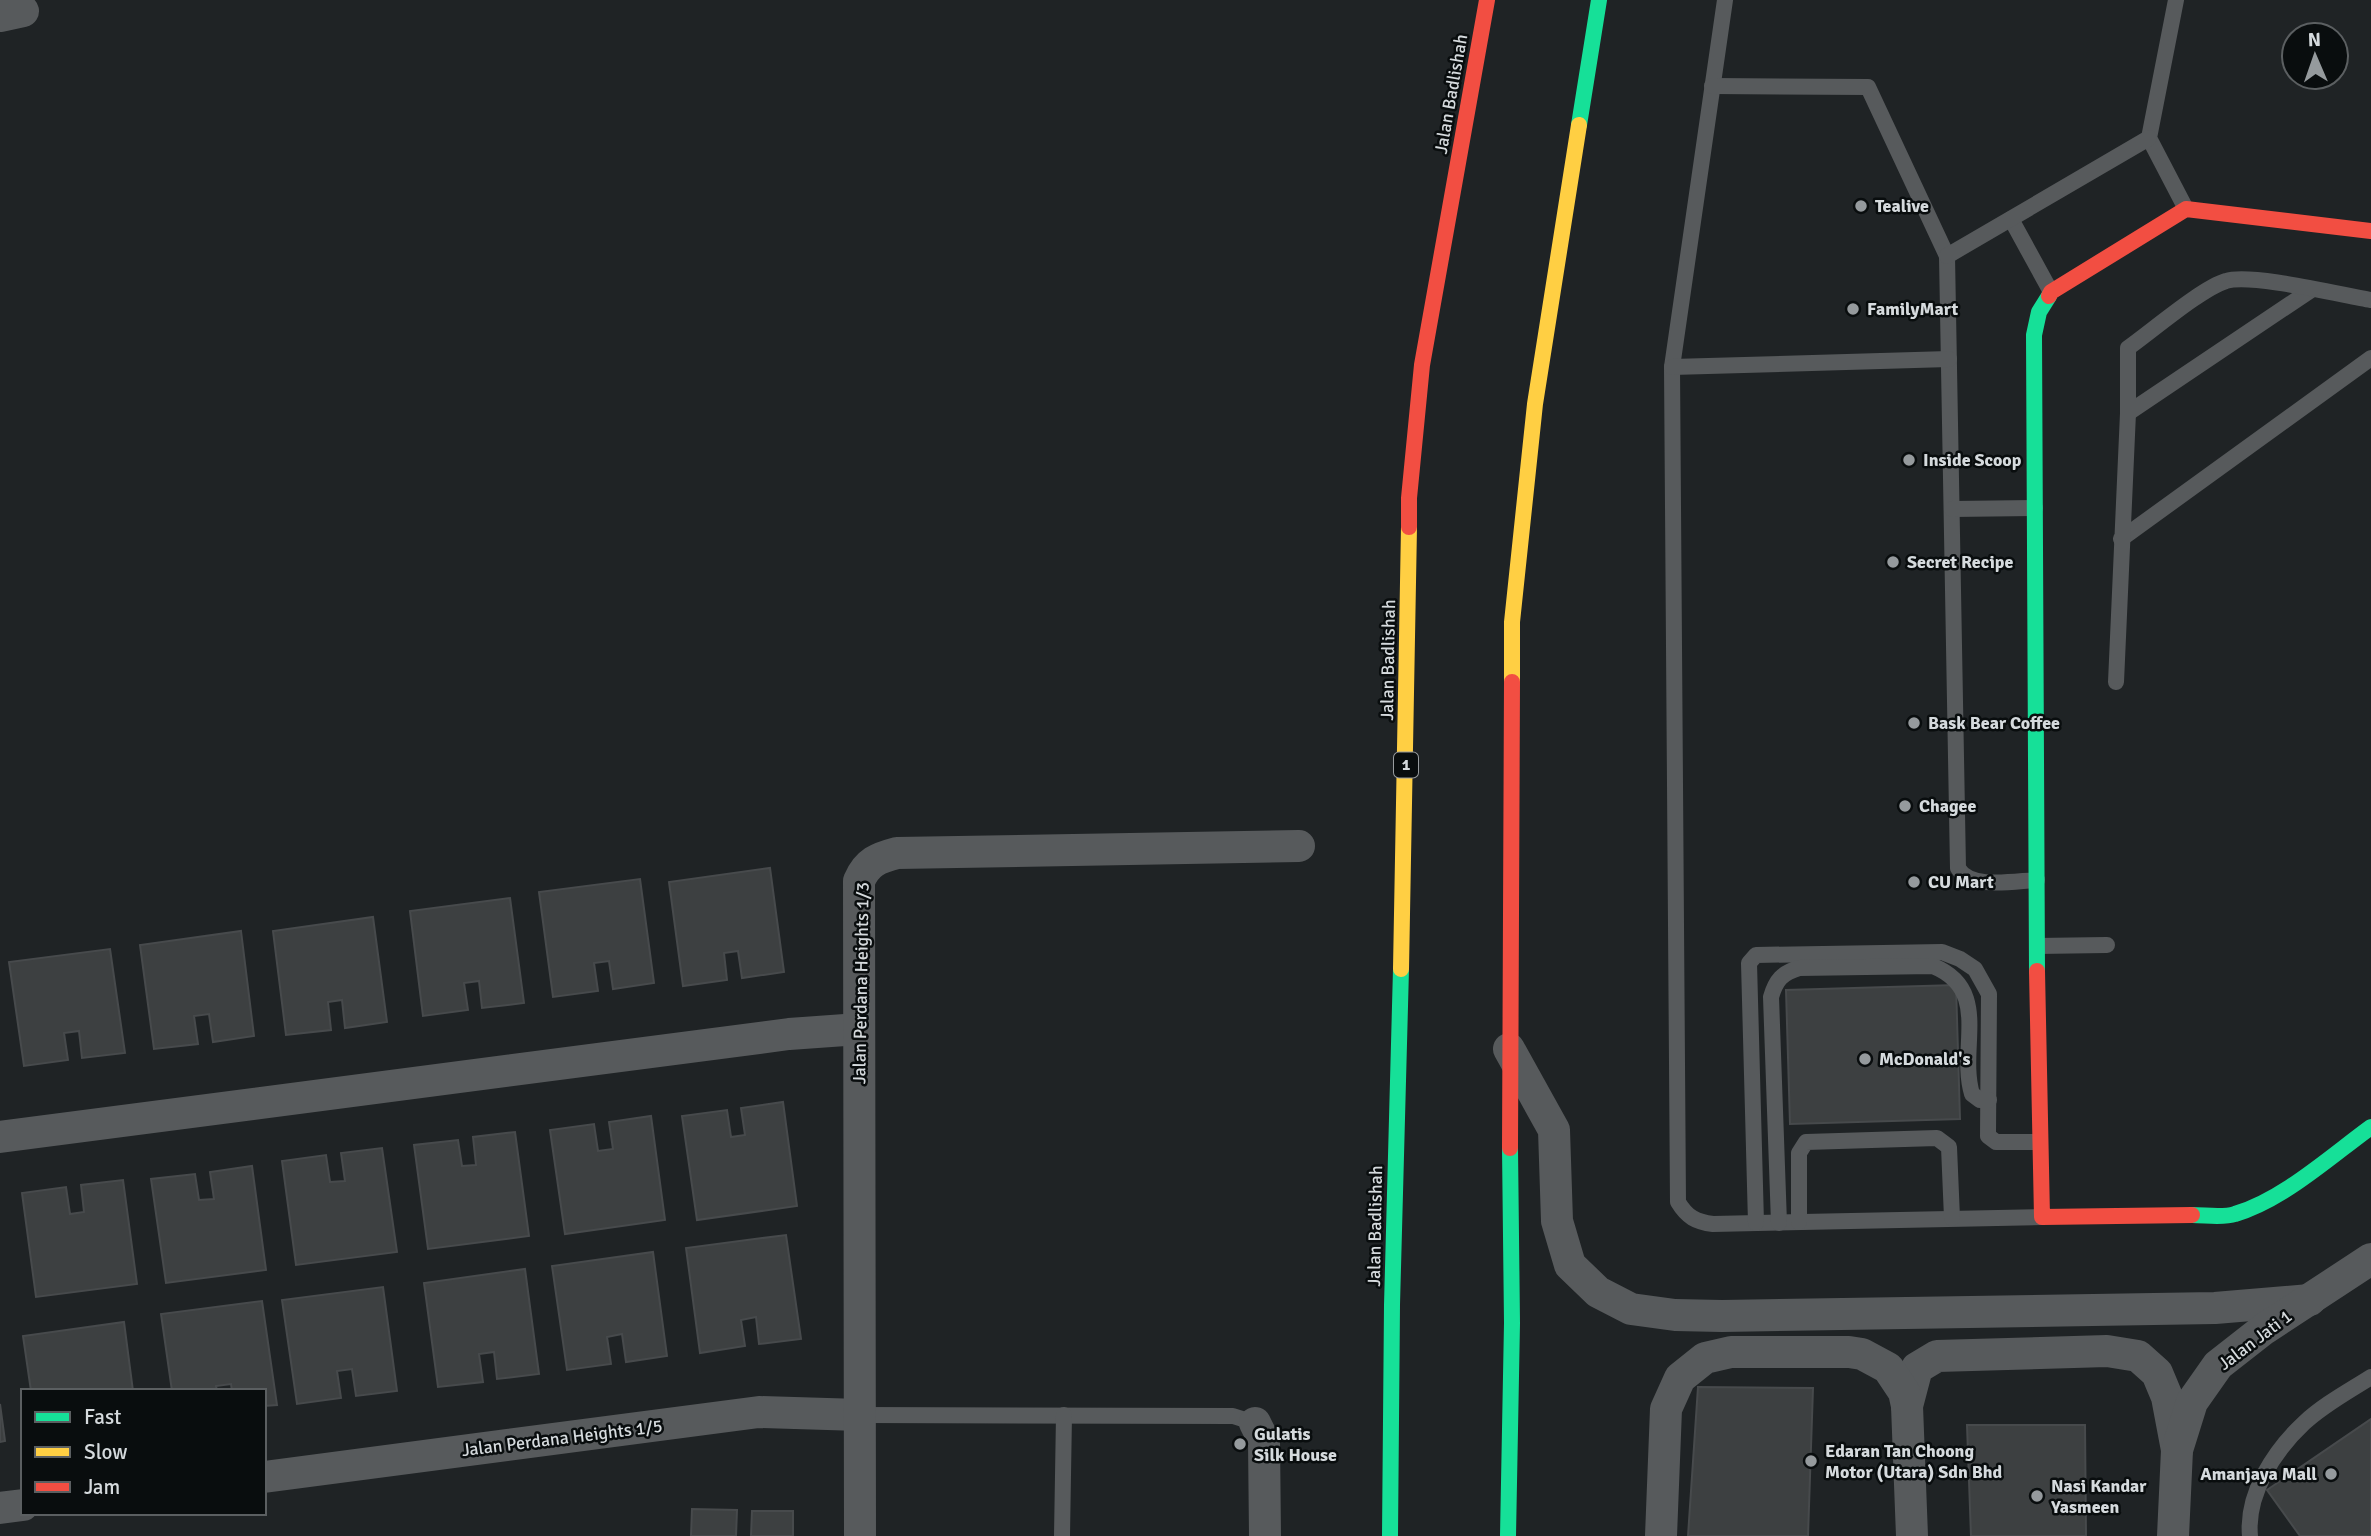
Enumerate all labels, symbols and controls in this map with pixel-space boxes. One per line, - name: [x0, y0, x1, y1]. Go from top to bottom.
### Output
- north arrow: [2280, 21, 2350, 91]
- text: N: [2307, 28, 2321, 52]
- street label: Jalan Badlishah: [1430, 32, 1472, 156]
- place label: Tealive: [1875, 195, 1929, 217]
- marker: Tealive: [1853, 198, 1869, 214]
- place label: FamilyMart: [1867, 298, 1959, 320]
- marker: FamilyMart: [1845, 301, 1861, 317]
- place label: Inside Scoop: [1923, 449, 2022, 471]
- marker: Inside Scoop: [1901, 452, 1917, 468]
- place label: Secret Recipe: [1907, 551, 2014, 573]
- marker: Secret Recipe: [1885, 554, 1901, 570]
- street label: Jalan Badlishah: [1376, 599, 1400, 721]
- place label: Bask Bear Coffee: [1928, 712, 2060, 734]
- marker: Bask Bear Coffee: [1906, 715, 1922, 731]
- road number: 1: [1394, 752, 1418, 778]
- place label: Chagee: [1919, 795, 1976, 817]
- marker: Chagee: [1897, 798, 1913, 814]
- place label: CU Mart: [1928, 871, 1994, 893]
- marker: CU Mart: [1906, 874, 1922, 890]
- street label: Jalan Perdana Heights 1/3: [848, 882, 874, 1084]
- place label: McDonald's: [1879, 1048, 1970, 1070]
- marker: McDonald's: [1857, 1051, 1873, 1067]
- street label: Jalan Badlishah: [1363, 1165, 1387, 1287]
- street label: Jalan Jati 1: [2214, 1305, 2296, 1375]
- legend: [21, 1389, 266, 1515]
- text: Fast: [84, 1404, 121, 1430]
- street label: Jalan Perdana Heights 1/5: [460, 1415, 664, 1461]
- place label: Gulatis Silk House: [1254, 1423, 1337, 1466]
- marker: Gulatis Silk House: [1232, 1436, 1248, 1452]
- text: Slow: [84, 1439, 128, 1465]
- place label: Edaran Tan Choong Motor (Utara) Sdn Bhd: [1825, 1440, 2003, 1483]
- marker: Edaran Tan Choong Motor (Utara) Sdn Bhd: [1803, 1453, 1819, 1469]
- place label: Amanjaya Mall: [2200, 1463, 2317, 1485]
- marker: Amanjaya Mall: [2323, 1466, 2339, 1482]
- text: Jam: [84, 1474, 120, 1500]
- place label: Nasi Kandar Yasmeen: [2050, 1475, 2147, 1518]
- marker: Nasi Kandar Yasmeen: [2029, 1488, 2045, 1504]

